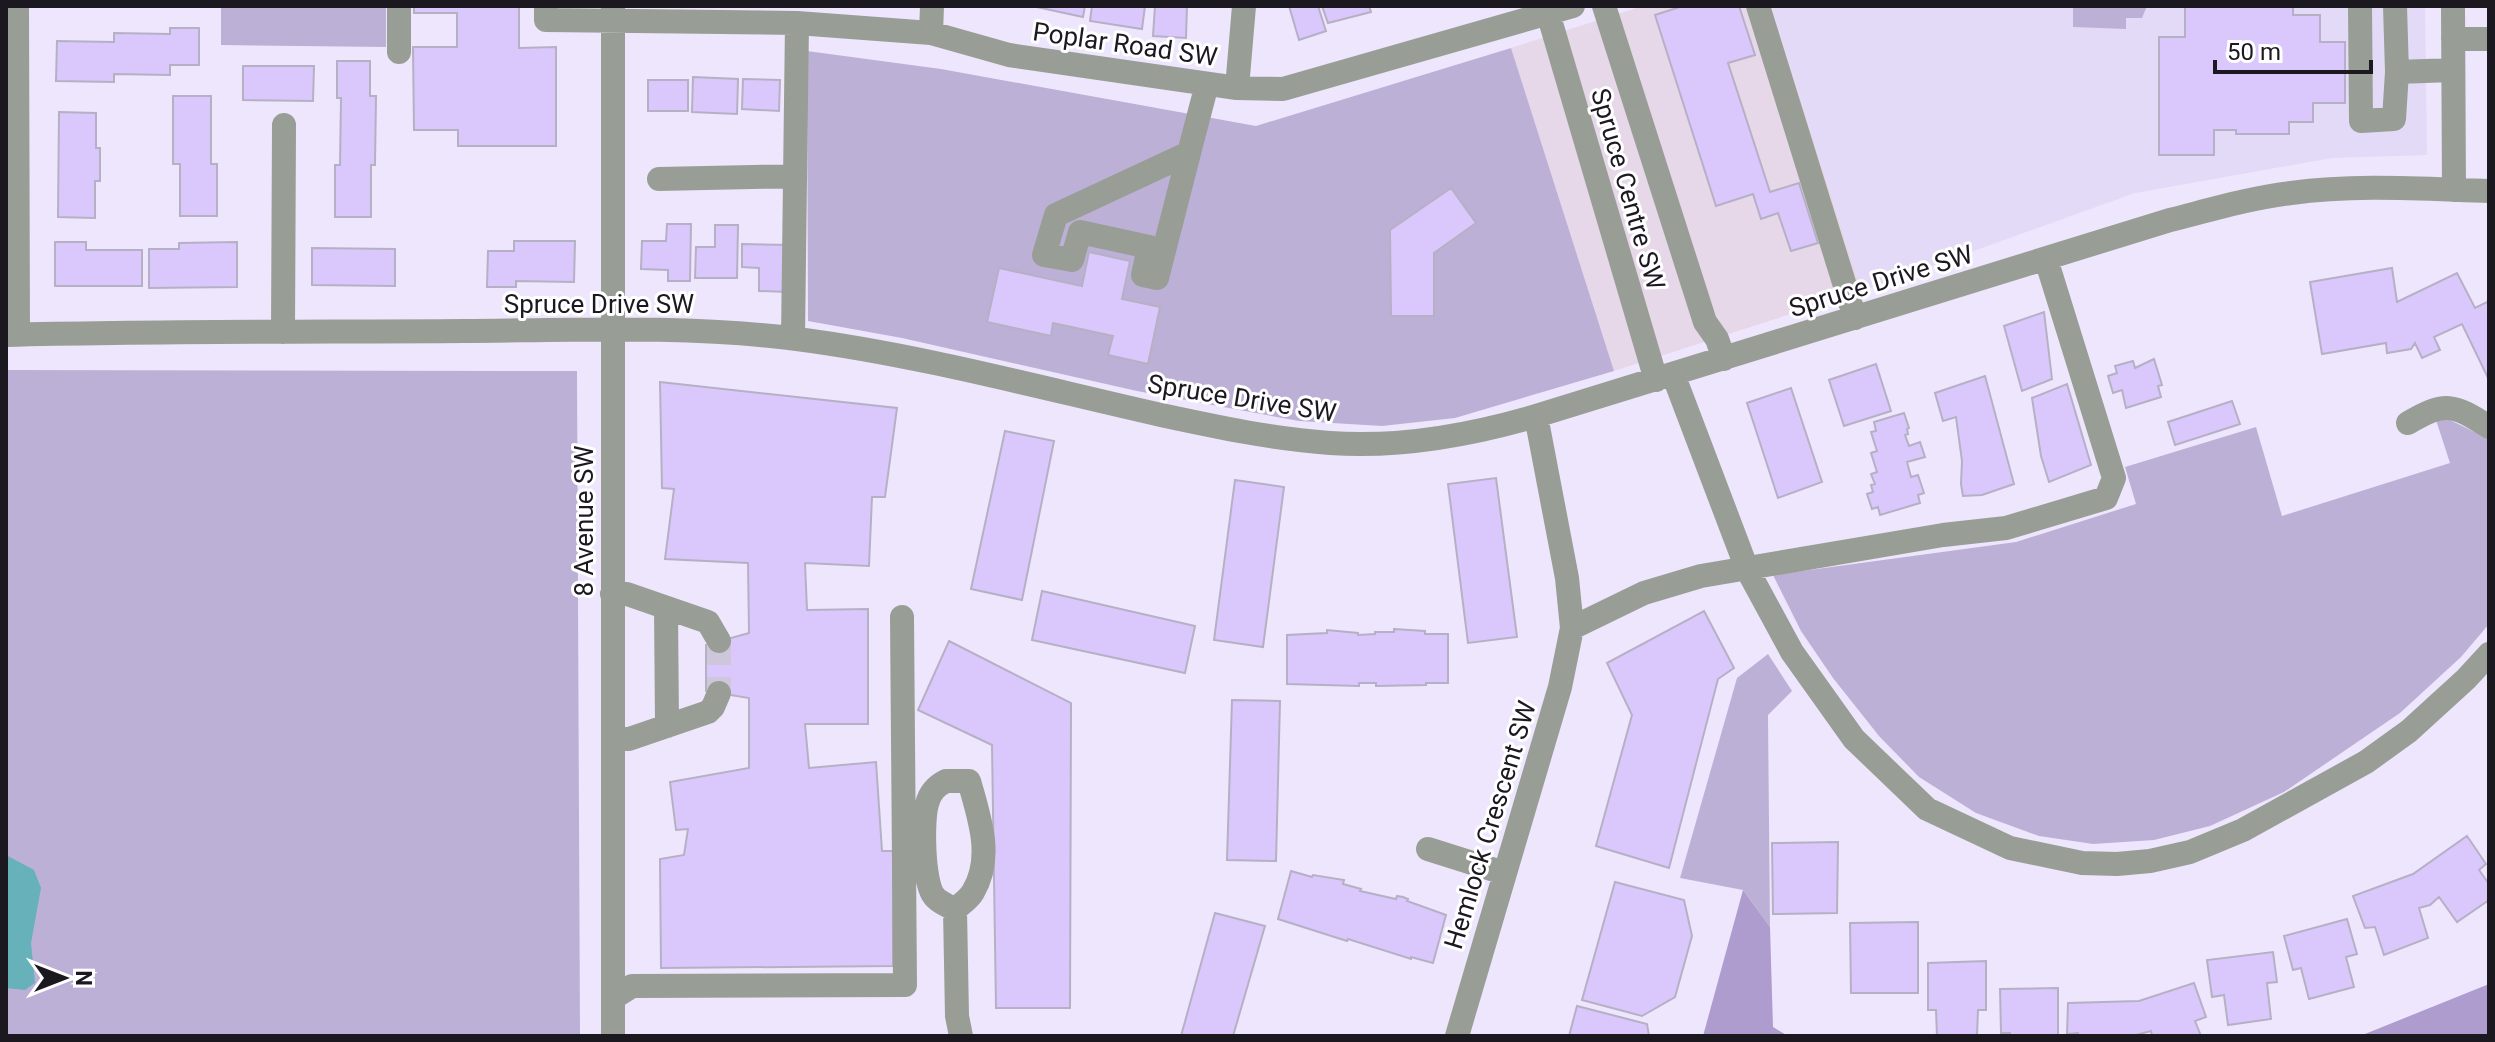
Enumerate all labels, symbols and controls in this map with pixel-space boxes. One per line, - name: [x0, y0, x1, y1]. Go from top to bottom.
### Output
- street label: Poplar Road SW: [1031, 16, 1219, 72]
- scale bar: [2215, 24, 2371, 74]
- text: 50 m: [2227, 38, 2281, 66]
- street label: Spruce Centre SW: [1585, 85, 1671, 293]
- street label: Spruce Drive SW: [1786, 239, 1976, 323]
- street label: Spruce Drive SW: [504, 289, 694, 319]
- street label: Spruce Drive SW: [1146, 368, 1338, 428]
- street label: 8 Avenue SW: [569, 445, 599, 597]
- street label: Hemlock Crescent SW: [1438, 698, 1542, 952]
- north arrow: [24, 938, 104, 1018]
- text: N: [71, 970, 96, 986]

